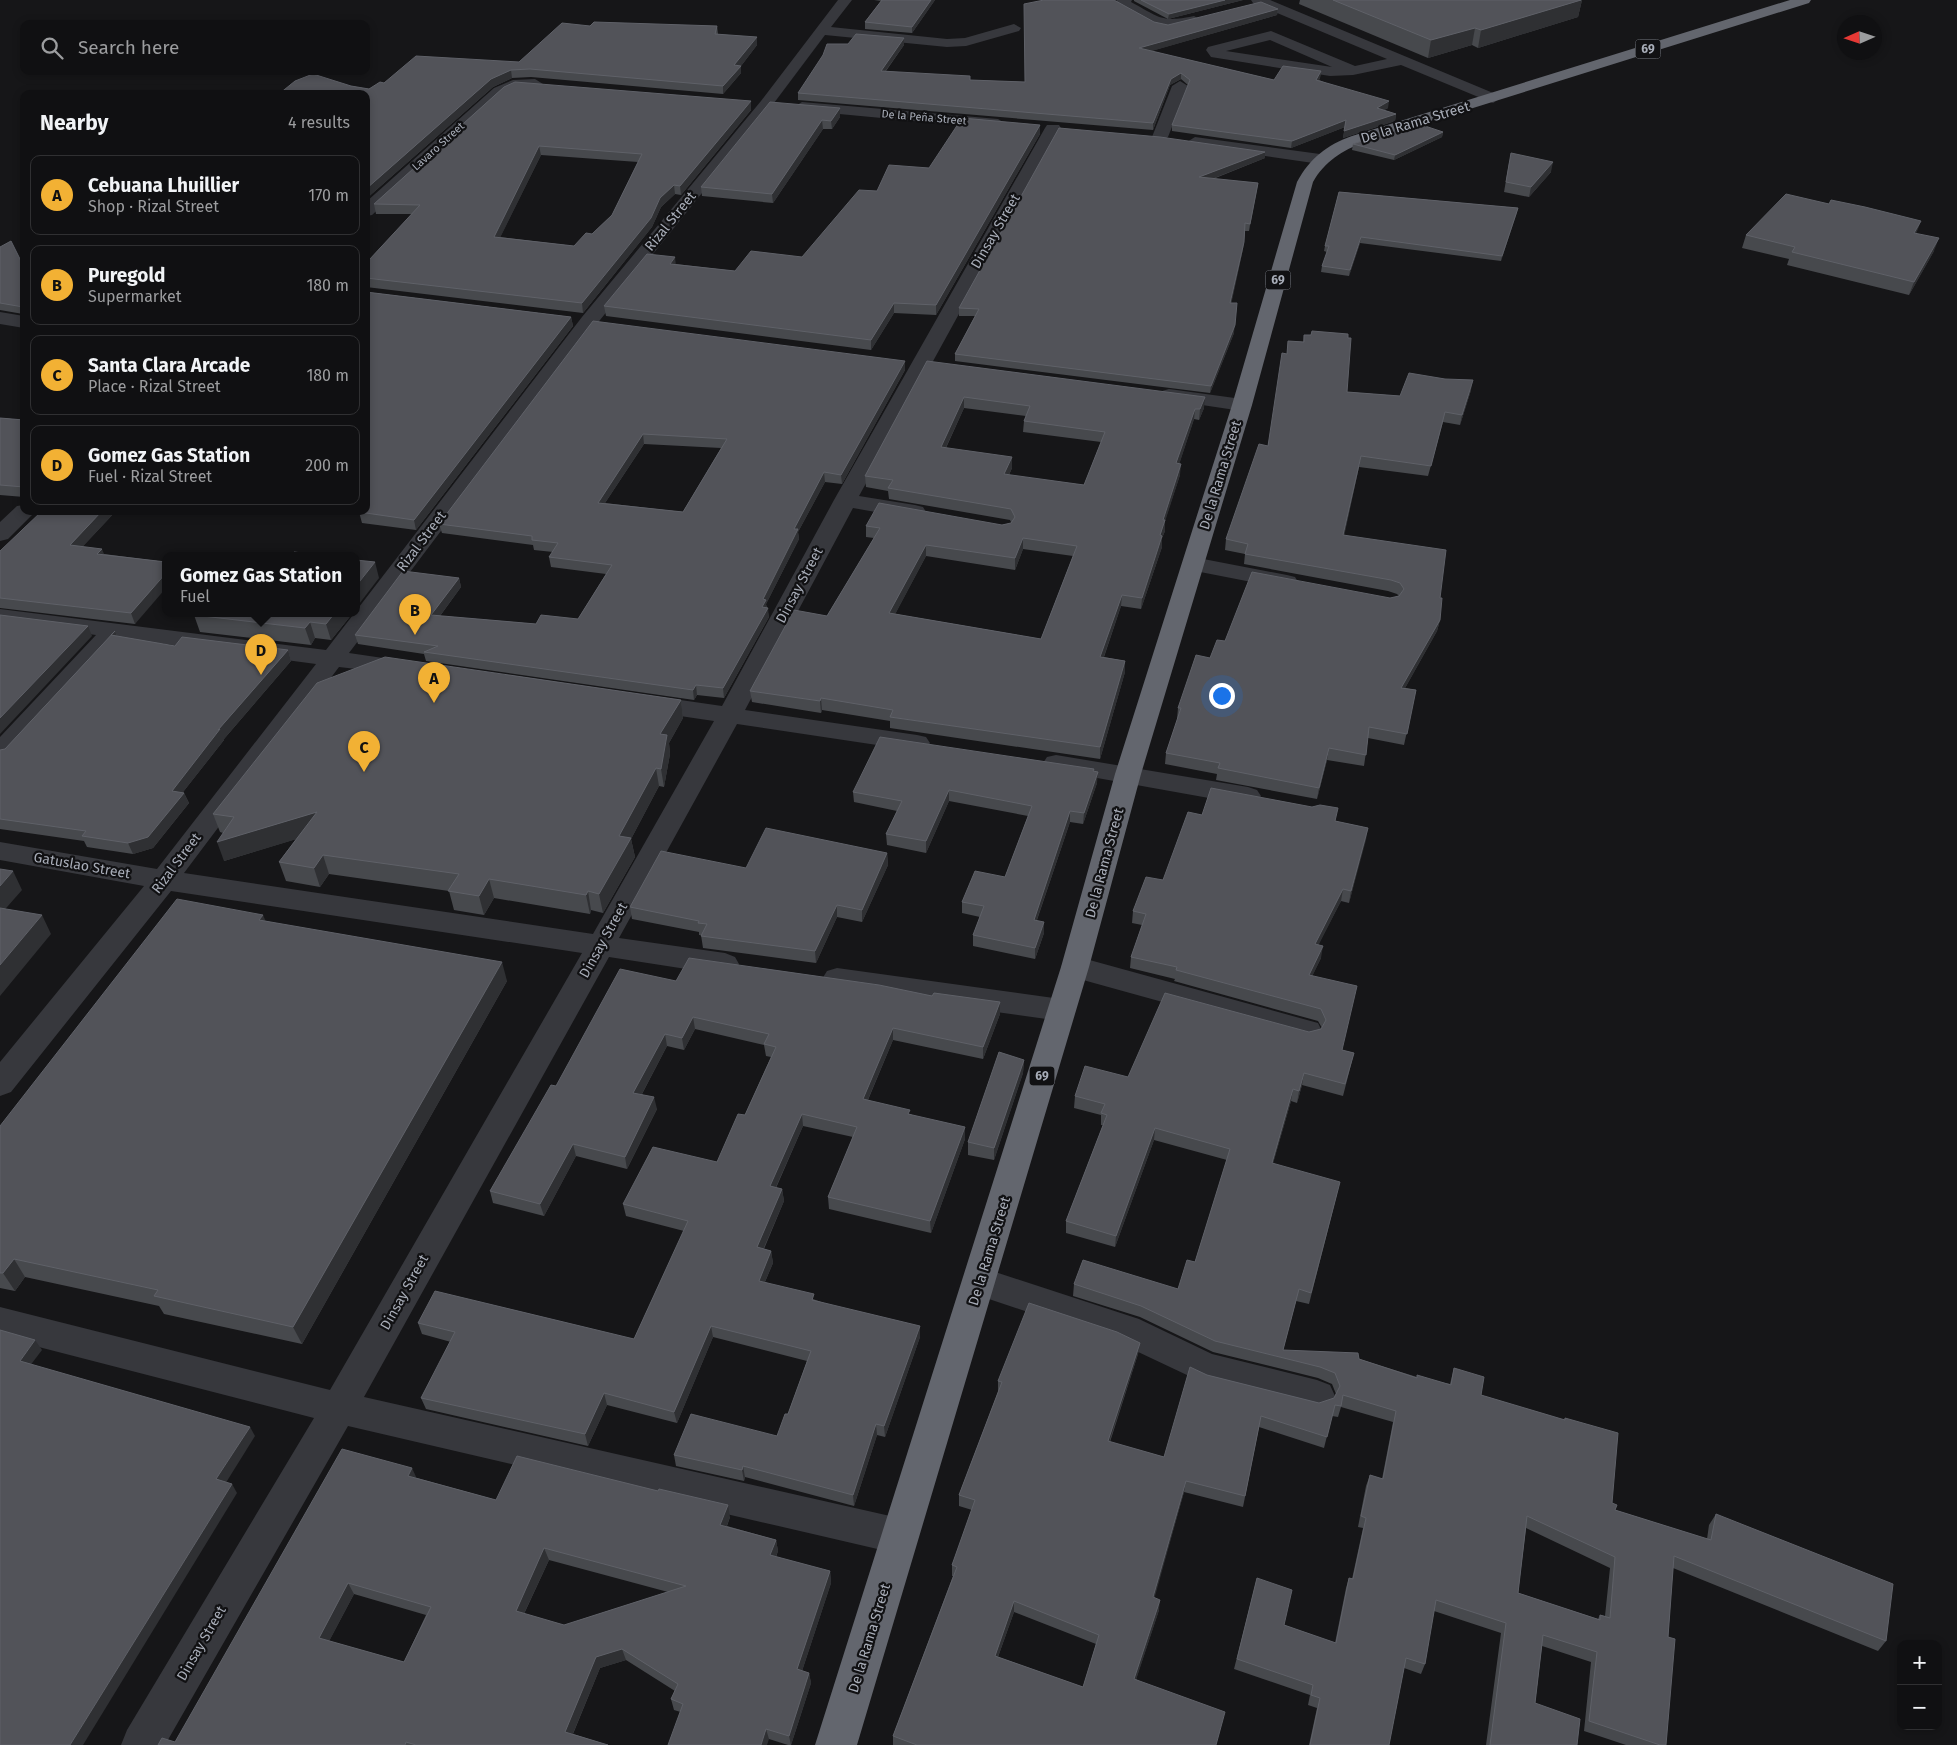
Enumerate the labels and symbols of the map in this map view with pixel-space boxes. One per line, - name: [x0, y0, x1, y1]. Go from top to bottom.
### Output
- north arrow: [1837, 15, 1882, 60]
- road number: 69: [1636, 40, 1660, 59]
- street label: De la Rama Street: [1359, 98, 1473, 147]
- street label: De la Peña Street: [881, 107, 967, 128]
- street label: Lavaro Street: [410, 120, 467, 173]
- street label: Rizal Street: [641, 187, 700, 254]
- street label: Dinsay Street: [967, 190, 1024, 272]
- road number: 69: [1266, 270, 1290, 290]
- street label: De la Rama Street: [1196, 418, 1245, 532]
- street label: Rizal Street: [393, 507, 450, 575]
- street label: Dinsay Street: [772, 544, 827, 626]
- pin: B: [399, 594, 431, 635]
- pin: D: [245, 634, 277, 675]
- pin: A: [418, 662, 450, 703]
- your location: [1209, 683, 1235, 709]
- pin: C: [348, 731, 380, 772]
- street label: De la Rama Street: [1082, 805, 1128, 920]
- street label: Rizal Street: [148, 829, 205, 897]
- street label: Gatuslao Street: [32, 849, 132, 883]
- street label: Dinsay Street: [576, 899, 632, 981]
- road number: 69: [1030, 1066, 1054, 1086]
- street label: De la Rama Street: [965, 1194, 1014, 1308]
- street label: Dinsay Street: [377, 1251, 433, 1333]
- street label: De la Rama Street: [845, 1581, 894, 1695]
- street label: Dinsay Street: [173, 1602, 230, 1684]

